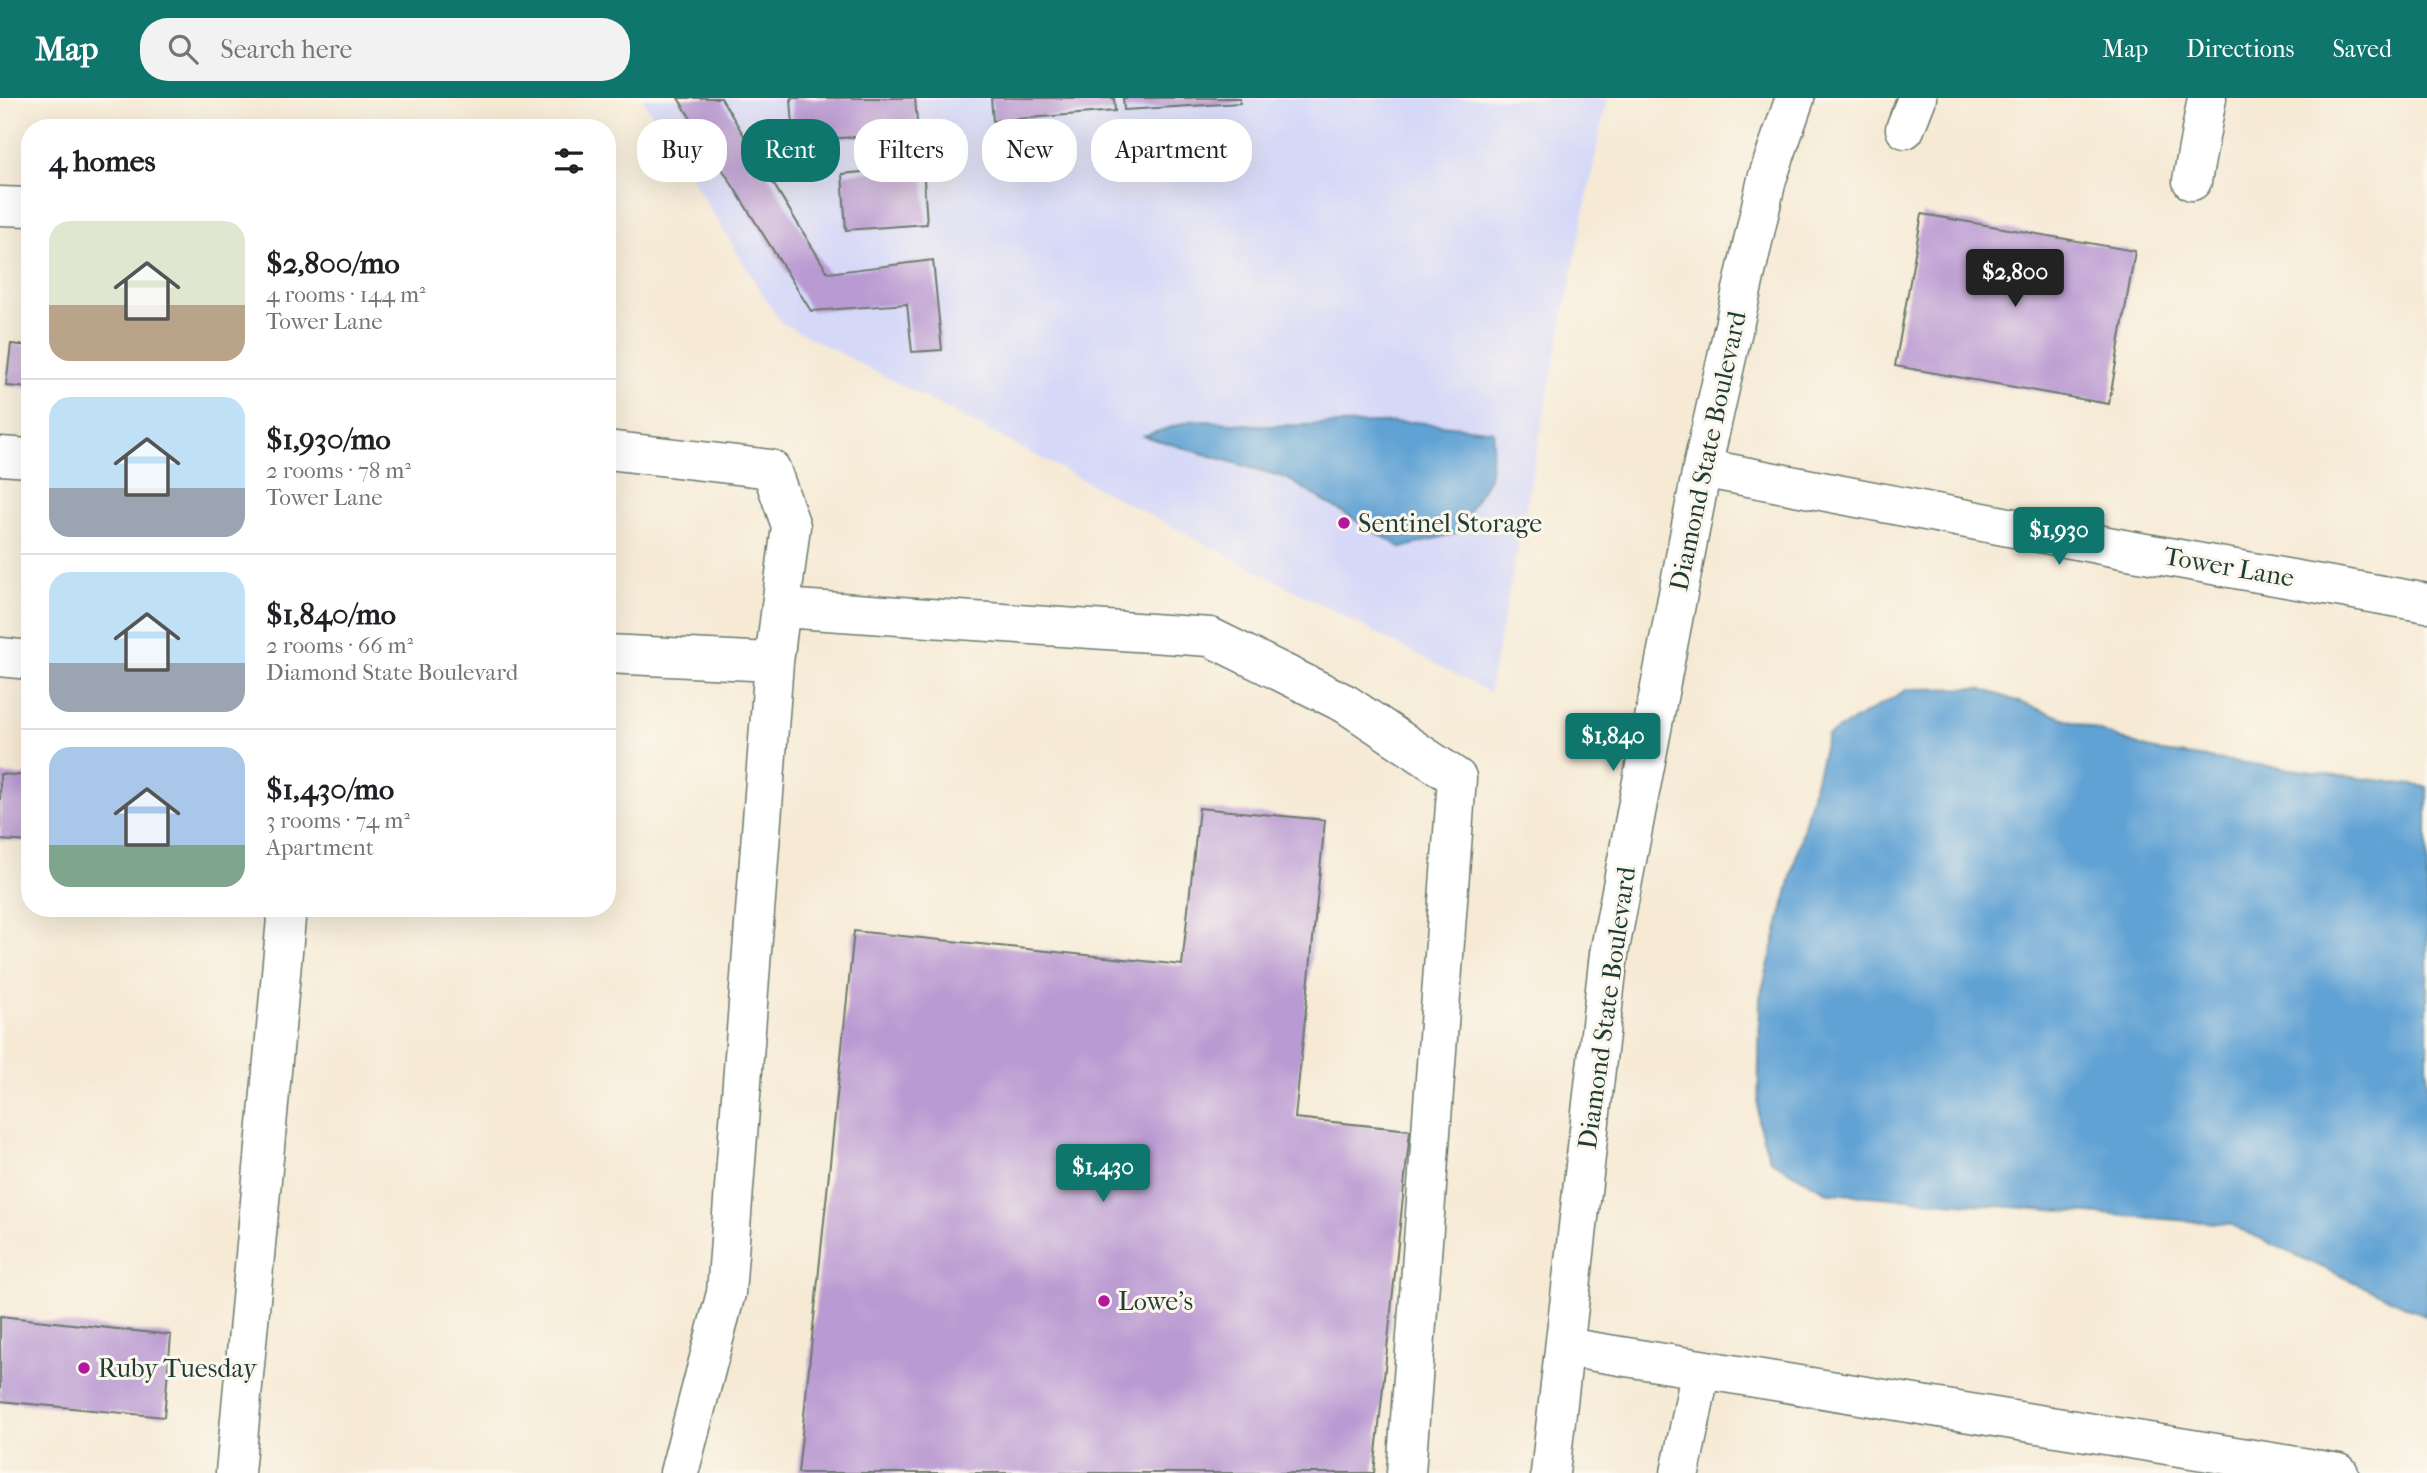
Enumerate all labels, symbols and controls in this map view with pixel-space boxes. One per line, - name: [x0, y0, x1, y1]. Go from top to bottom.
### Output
- search box: [140, 18, 630, 81]
- text: Map: [35, 30, 98, 69]
- icon: search: [164, 30, 202, 68]
- text: Search here: [220, 34, 352, 65]
- text: Map: [2102, 35, 2148, 63]
- text: Directions: [2186, 35, 2294, 63]
- text: Saved: [2332, 35, 2392, 63]
- chip: Buy: [637, 119, 727, 182]
- chip: Rent: [741, 119, 840, 182]
- chip: Filters: [854, 119, 968, 182]
- chip: New: [982, 119, 1077, 182]
- chip: Apartment: [1091, 119, 1252, 182]
- icon: filters: [550, 142, 588, 180]
- text: 4 homes: [49, 144, 156, 179]
- text: $2,800/mo: [266, 246, 400, 281]
- icon: home: [105, 249, 189, 333]
- pin: $2,800: [1958, 250, 2072, 309]
- text: $2,800: [1982, 258, 2048, 285]
- text: 4 rooms · 144 m²: [266, 281, 426, 308]
- text: Tower Lane: [266, 308, 383, 335]
- street label: Diamond State Boulevard: [1663, 308, 1753, 594]
- text: $1,930/mo: [266, 422, 391, 457]
- icon: home: [105, 425, 189, 509]
- text: 2 rooms · 78 m²: [266, 457, 411, 484]
- text: Tower Lane: [266, 484, 383, 511]
- place label: Sentinel Storage: [1358, 508, 1542, 539]
- pin: $1,930: [2002, 508, 2116, 567]
- marker: Sentinel Storage: [1336, 515, 1352, 531]
- text: $1,930: [2029, 516, 2089, 543]
- street label: Tower Lane: [2161, 540, 2297, 594]
- text: $1,840/mo: [266, 597, 396, 632]
- icon: home: [105, 600, 189, 684]
- text: 2 rooms · 66 m²: [266, 632, 413, 659]
- text: Diamond State Boulevard: [266, 659, 518, 686]
- pin: $1,840: [1556, 714, 1670, 773]
- text: $1,840: [1581, 722, 1645, 749]
- text: $1,430/mo: [266, 772, 394, 807]
- icon: home: [105, 775, 189, 859]
- text: 3 rooms · 74 m²: [266, 807, 410, 834]
- text: Apartment: [266, 834, 374, 861]
- street label: Diamond State Boulevard: [1572, 864, 1642, 1151]
- pin: $1,430: [1046, 1144, 1160, 1204]
- text: $1,430: [1072, 1153, 1134, 1180]
- place label: Lowe's: [1118, 1286, 1193, 1317]
- marker: Lowe's: [1096, 1293, 1112, 1309]
- place label: Ruby Tuesday: [98, 1353, 258, 1384]
- marker: Ruby Tuesday: [76, 1360, 92, 1376]

